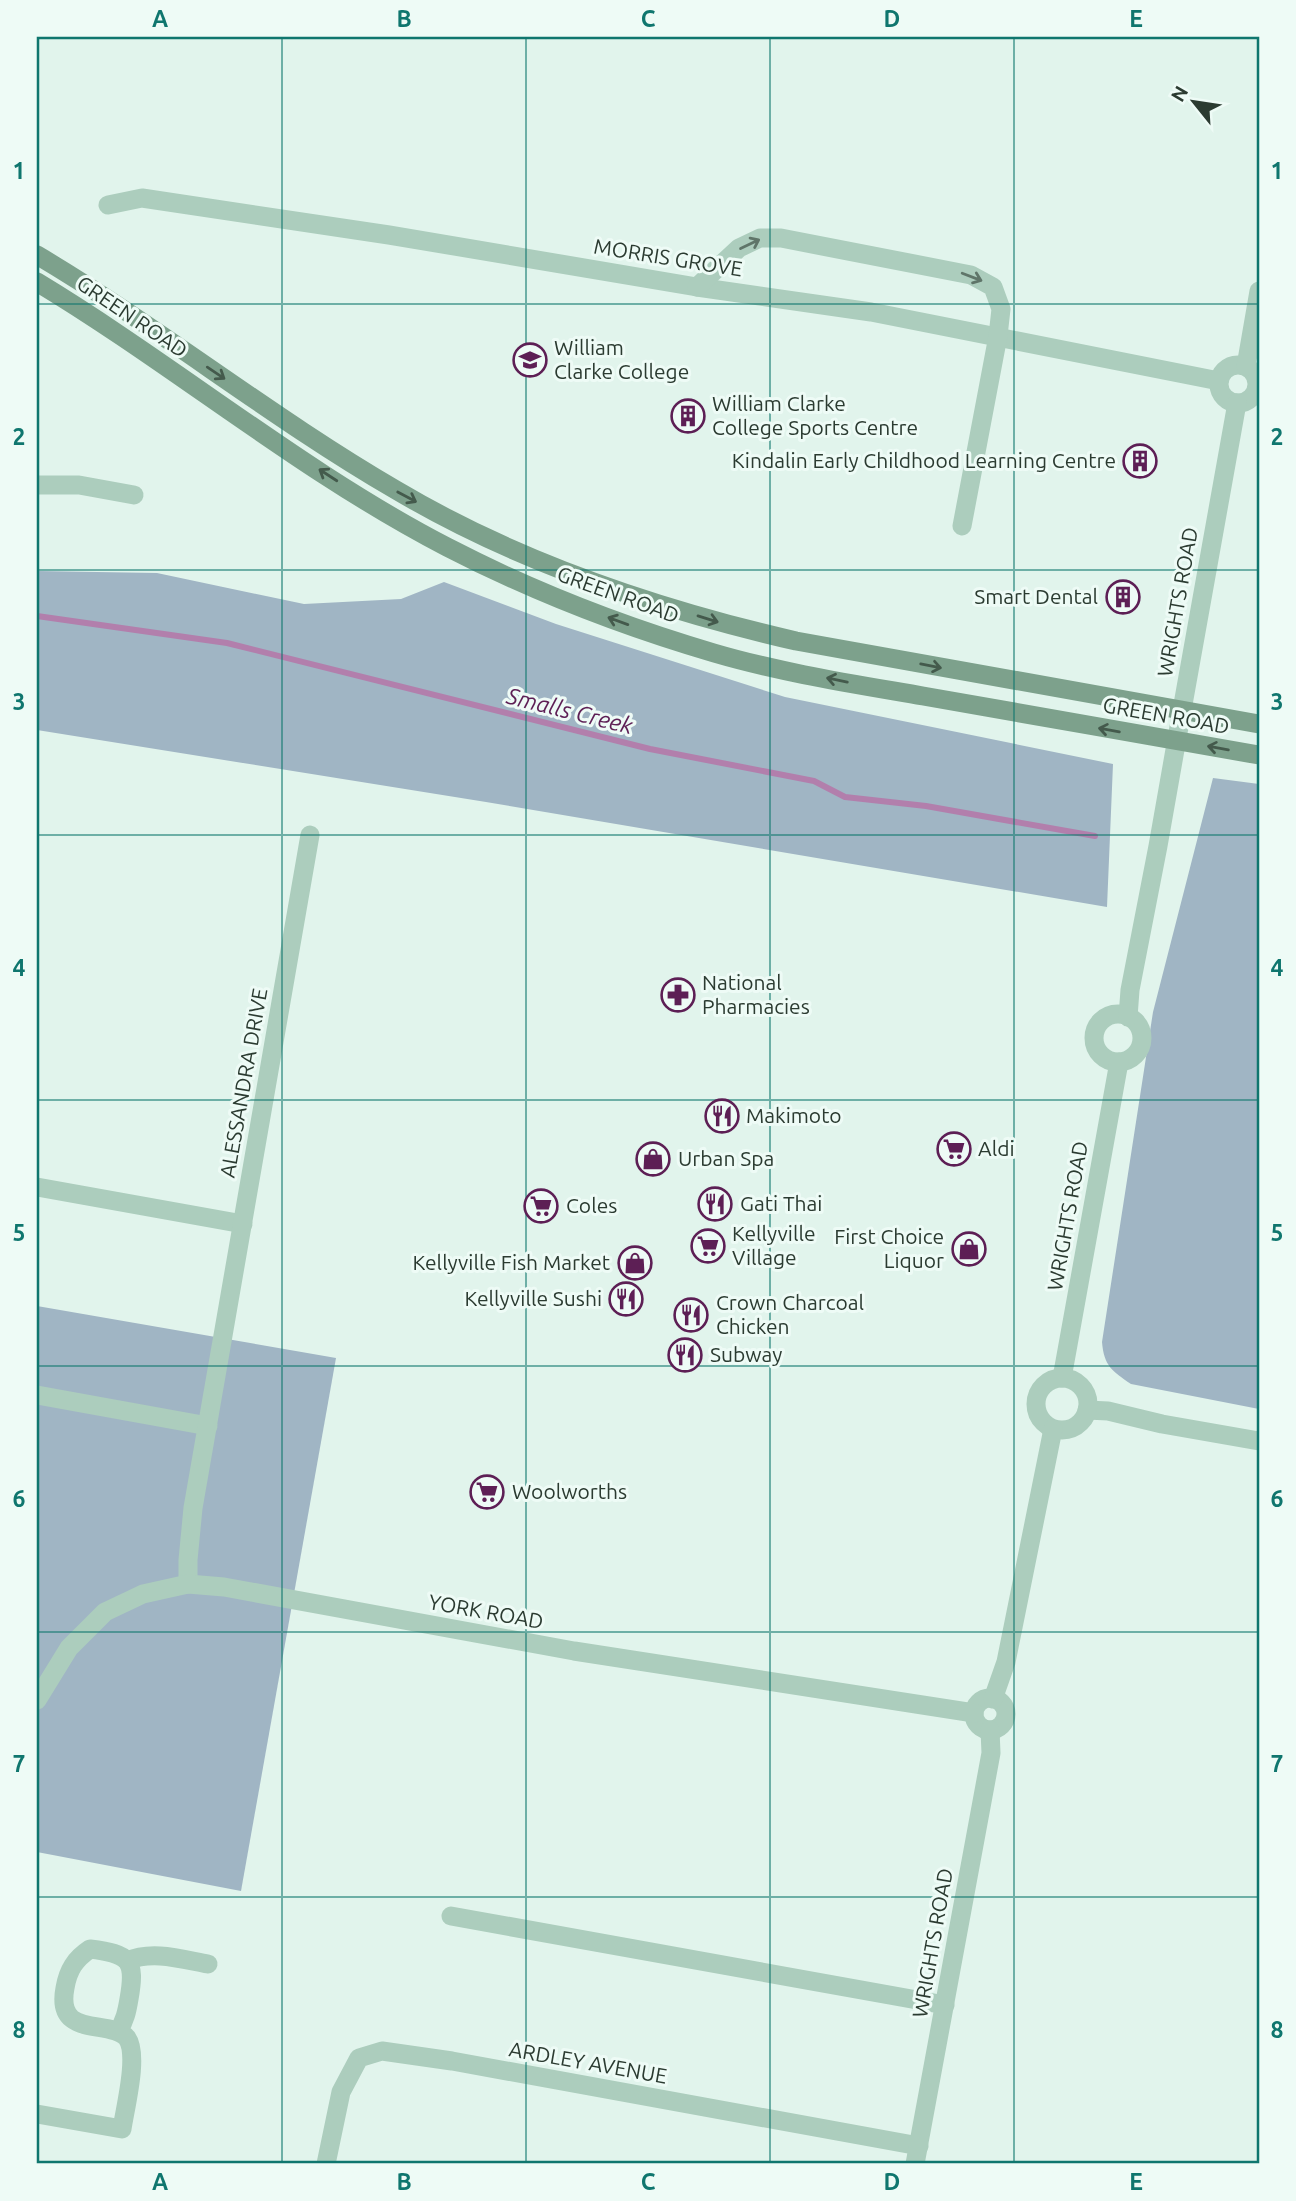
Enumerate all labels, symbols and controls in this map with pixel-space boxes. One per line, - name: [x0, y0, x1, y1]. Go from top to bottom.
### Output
- text: A: [152, 6, 168, 31]
- text: B: [396, 6, 412, 31]
- text: C: [641, 6, 656, 31]
- text: D: [884, 6, 900, 31]
- text: E: [1129, 6, 1143, 31]
- north arrow: [1160, 66, 1230, 136]
- text: N: [1166, 82, 1192, 105]
- text: 1: [13, 158, 25, 183]
- text: 1: [1271, 158, 1283, 183]
- street label: MORRIS GROVE: [592, 233, 744, 281]
- one-way arrow: [739, 236, 760, 250]
- street label: GREEN ROAD: [73, 270, 192, 362]
- one-way arrow: [961, 272, 982, 284]
- place label: William Clarke College: [554, 335, 689, 383]
- school or university icon: William Clarke College: [511, 341, 549, 379]
- one-way arrow: [206, 366, 225, 381]
- place label: William Clarke College Sports Centre: [712, 391, 918, 439]
- building icon: William Clarke College Sports Centre: [669, 397, 707, 435]
- text: 2: [13, 424, 25, 449]
- text: 2: [1271, 424, 1283, 449]
- building icon: Kindalin Early Childhood Learning Centre: [1121, 442, 1159, 480]
- place label: Kindalin Early Childhood Learning Centre: [732, 448, 1116, 472]
- one-way arrow: [319, 468, 338, 483]
- one-way arrow: [397, 490, 417, 504]
- street label: WRIGHTS ROAD: [1152, 525, 1202, 679]
- street label: GREEN ROAD: [554, 561, 683, 627]
- building icon: Smart Dental: [1104, 578, 1142, 616]
- place label: Smart Dental: [974, 584, 1098, 608]
- one-way arrow: [607, 614, 629, 626]
- one-way arrow: [697, 614, 719, 627]
- one-way arrow: [919, 660, 942, 673]
- one-way arrow: [826, 673, 849, 687]
- water label: Smalls Creek: [503, 683, 636, 738]
- text: 3: [13, 689, 25, 714]
- text: 3: [1271, 689, 1283, 714]
- street label: GREEN ROAD: [1101, 692, 1231, 738]
- one-way arrow: [1098, 722, 1121, 736]
- one-way arrow: [1207, 741, 1230, 754]
- text: 4: [13, 955, 26, 980]
- text: 4: [1271, 955, 1284, 980]
- place label: National Pharmacies: [702, 970, 810, 1018]
- pharmacy icon: National Pharmacies: [659, 976, 697, 1014]
- street label: ALESSANDRA DRIVE: [215, 986, 272, 1180]
- restaurant icon: Makimoto: [703, 1097, 741, 1135]
- place label: Makimoto: [746, 1103, 842, 1127]
- supermarket icon: Aldi: [935, 1130, 973, 1168]
- place label: Aldi: [978, 1136, 1015, 1160]
- street label: WRIGHTS ROAD: [1042, 1139, 1092, 1293]
- shop icon: Urban Spa: [634, 1140, 672, 1178]
- place label: Urban Spa: [678, 1146, 774, 1170]
- restaurant icon: Gati Thai: [696, 1185, 734, 1223]
- supermarket icon: Coles: [522, 1187, 560, 1225]
- place label: Gati Thai: [740, 1191, 822, 1215]
- place label: Coles: [566, 1193, 617, 1217]
- text: 5: [13, 1220, 25, 1245]
- text: 5: [1271, 1220, 1283, 1245]
- place label: Kellyville Village: [732, 1221, 816, 1269]
- place label: First Choice Liquor: [834, 1224, 944, 1272]
- supermarket icon: Kellyville Village: [689, 1227, 727, 1265]
- shop icon: First Choice Liquor: [950, 1230, 988, 1268]
- shop icon: Kellyville Fish Market: [616, 1244, 654, 1282]
- place label: Kellyville Fish Market: [413, 1250, 610, 1274]
- restaurant icon: Kellyville Sushi: [607, 1280, 645, 1318]
- place label: Kellyville Sushi: [464, 1286, 602, 1310]
- place label: Crown Charcoal Chicken: [716, 1290, 864, 1338]
- restaurant icon: Crown Charcoal Chicken: [672, 1296, 710, 1334]
- restaurant icon: Subway: [666, 1336, 704, 1374]
- place label: Subway: [710, 1342, 782, 1366]
- supermarket icon: Woolworths: [468, 1473, 506, 1511]
- place label: Woolworths: [512, 1479, 627, 1503]
- text: 6: [13, 1486, 26, 1511]
- text: 6: [1271, 1486, 1284, 1511]
- street label: YORK ROAD: [427, 1589, 545, 1633]
- text: 7: [13, 1751, 25, 1776]
- text: 7: [1271, 1751, 1283, 1776]
- street label: WRIGHTS ROAD: [907, 1866, 957, 2020]
- text: 8: [13, 2017, 25, 2042]
- text: 8: [1271, 2017, 1283, 2042]
- street label: ARDLEY AVENUE: [507, 2036, 669, 2088]
- text: A: [152, 2169, 168, 2194]
- text: B: [396, 2169, 412, 2194]
- text: C: [641, 2169, 656, 2194]
- text: D: [884, 2169, 900, 2194]
- text: E: [1129, 2169, 1143, 2194]

